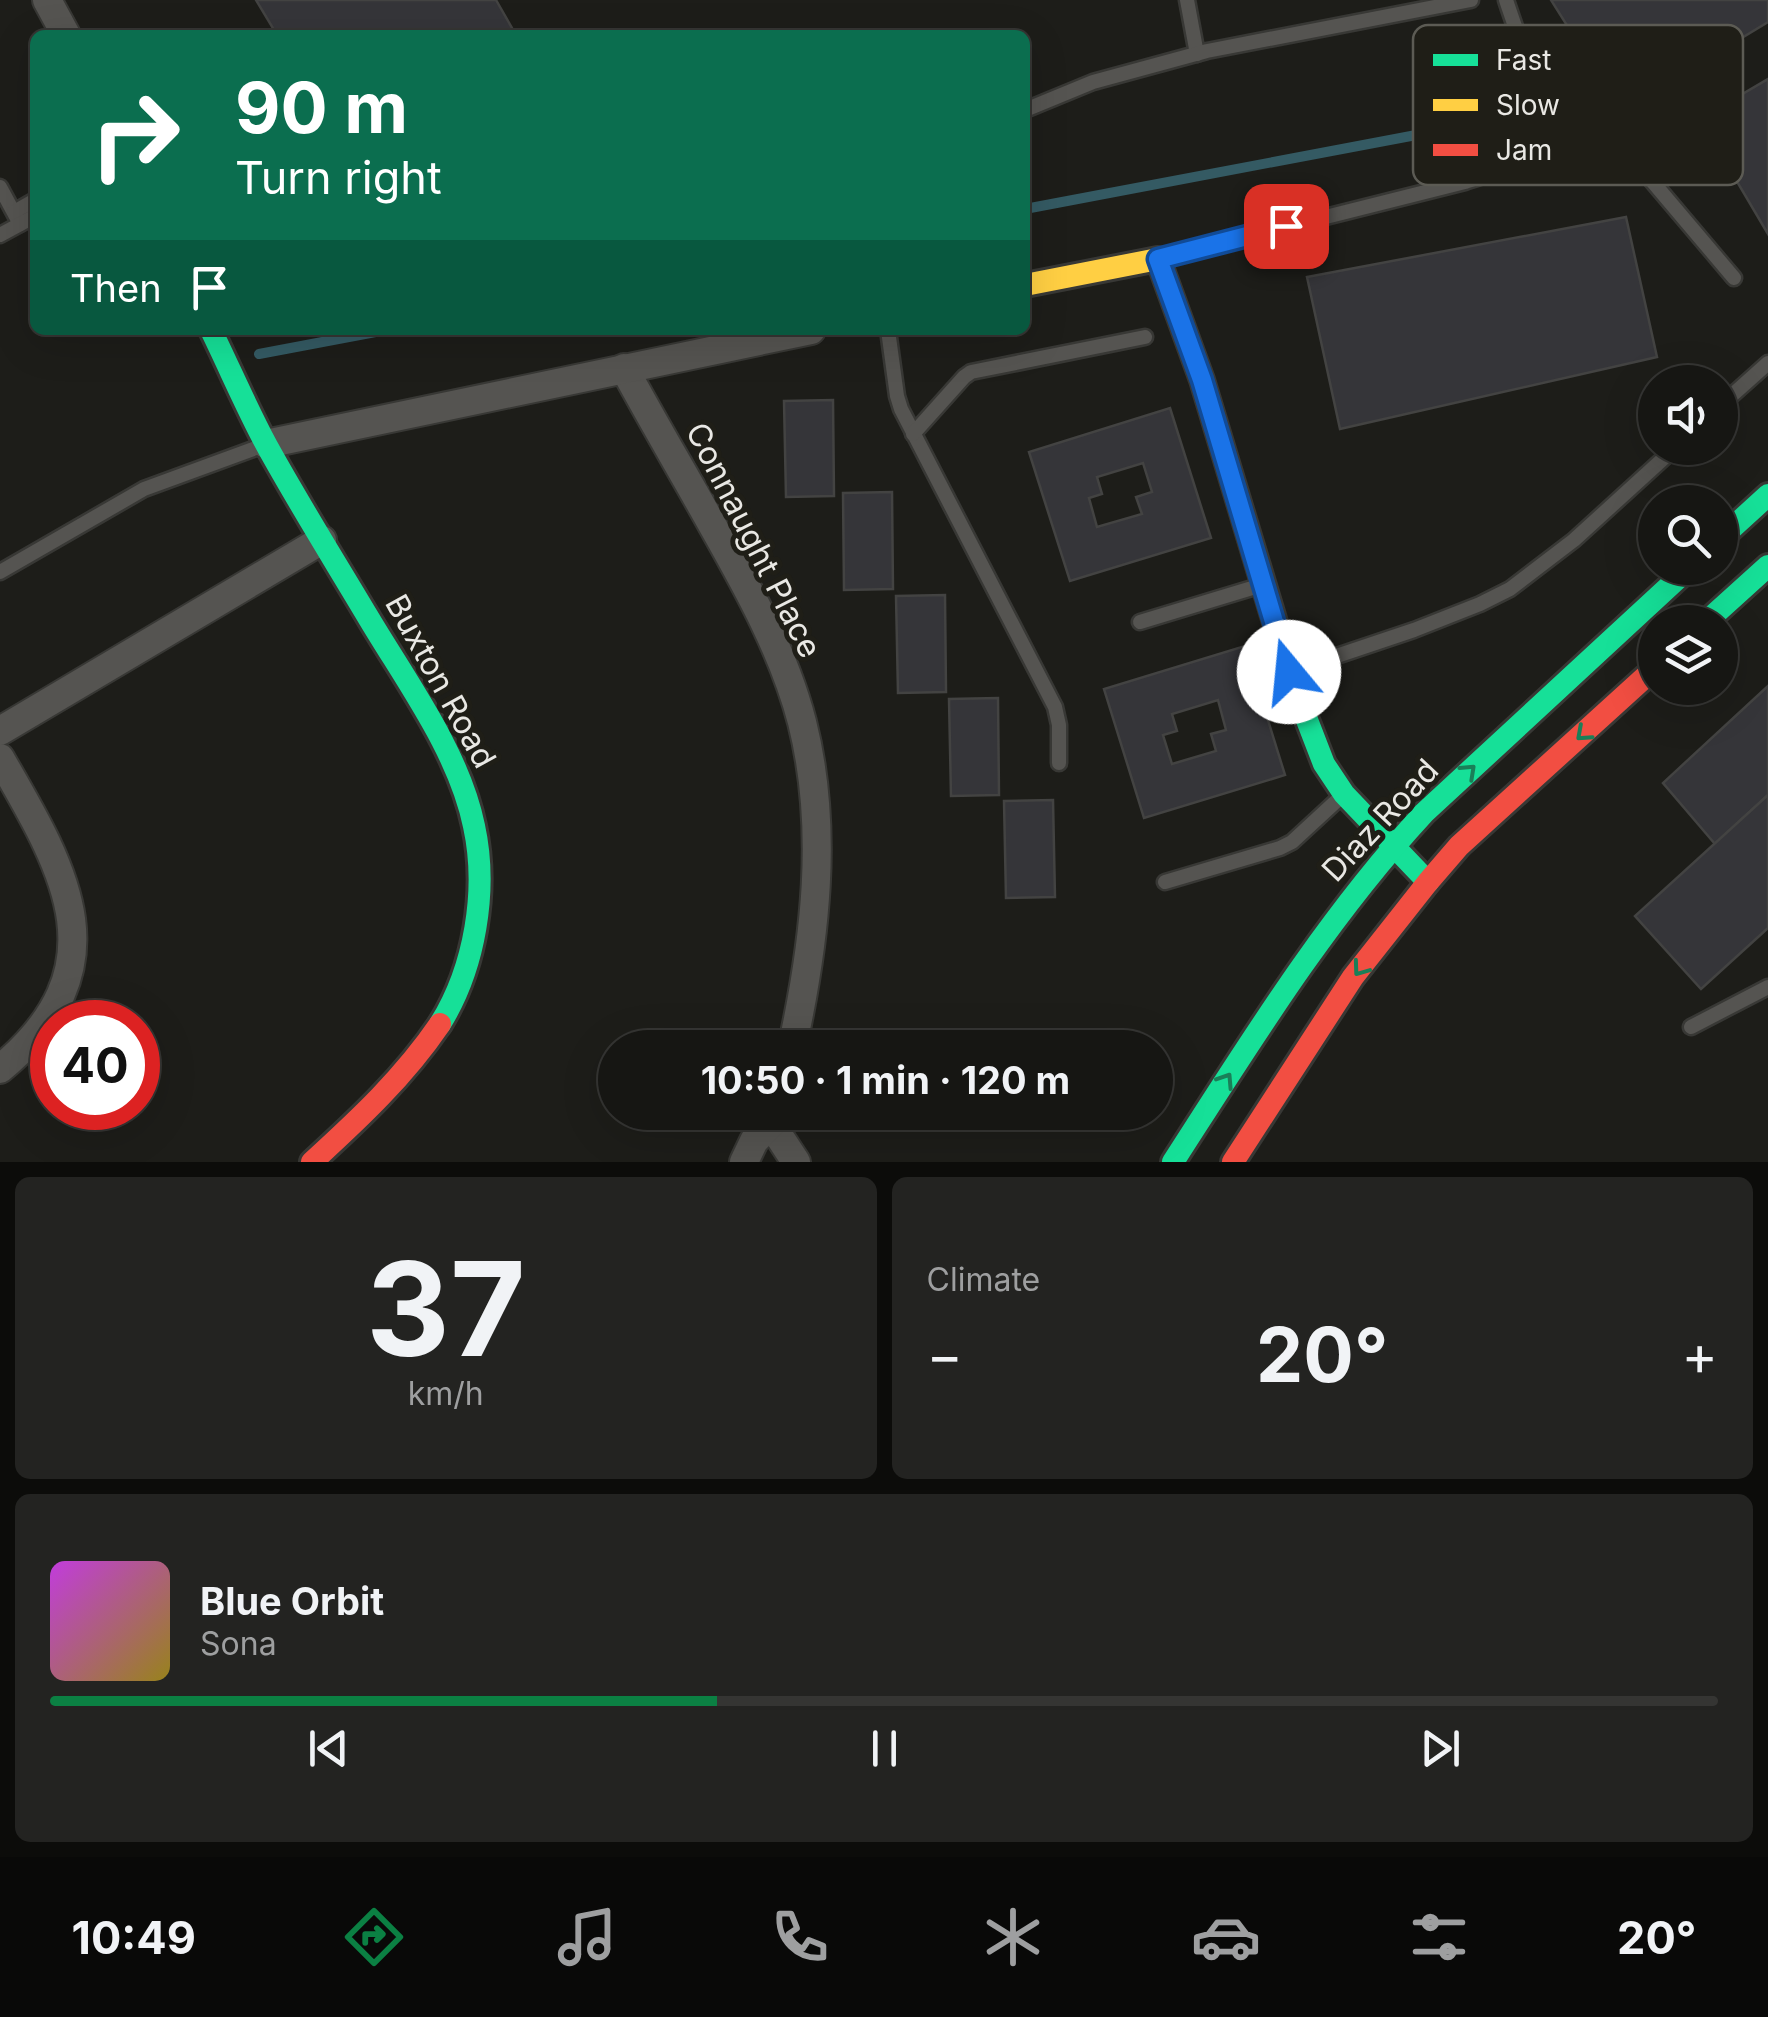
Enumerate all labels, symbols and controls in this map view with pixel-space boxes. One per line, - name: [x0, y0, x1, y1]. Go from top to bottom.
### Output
- legend: [1413, 25, 1743, 185]
- text: Fast: [1496, 43, 1552, 77]
- text: 90 m: [235, 65, 408, 150]
- icon: right: [70, 70, 200, 200]
- text: Slow: [1496, 88, 1560, 122]
- text: Jam: [1496, 133, 1552, 167]
- text: Turn right: [235, 150, 442, 205]
- pin: [1244, 184, 1329, 269]
- icon: arrive: [1259, 199, 1314, 254]
- icon: arrive: [182, 260, 237, 315]
- text: Then: [70, 265, 162, 311]
- map controls: [1638, 365, 1738, 705]
- button: sound: [1638, 365, 1738, 465]
- street label: Connaught Place: [678, 416, 830, 664]
- button: search: [1638, 485, 1738, 585]
- street label: Buxton Road: [377, 587, 505, 775]
- button: layers: [1638, 605, 1738, 705]
- position arrow: [1237, 620, 1341, 724]
- one-way arrow: [1576, 722, 1595, 740]
- street label: Diaz Road: [1314, 751, 1446, 889]
- one-way arrow: [1457, 765, 1476, 783]
- one-way arrow: [1354, 958, 1372, 976]
- speed limit sign: 40: [30, 1000, 160, 1130]
- text: 10:50 · 1 min · 120 m: [701, 1057, 1070, 1103]
- one-way arrow: [1214, 1073, 1233, 1091]
- text: 37: [366, 1230, 526, 1387]
- text: Climate: [927, 1260, 1040, 1299]
- text: 20°: [1256, 1309, 1388, 1400]
- text: −: [927, 1322, 963, 1388]
- text: +: [1682, 1322, 1718, 1388]
- text: km/h: [408, 1374, 484, 1413]
- text: Blue Orbit: [200, 1578, 384, 1624]
- text: Sona: [200, 1624, 277, 1663]
- icon: previous: [301, 1721, 356, 1776]
- icon: pause: [857, 1721, 912, 1776]
- icon: next: [1413, 1721, 1468, 1776]
- icon: directions: [339, 1902, 409, 1972]
- icon: music: [552, 1902, 622, 1972]
- icon: phone: [765, 1902, 835, 1972]
- icon: climate: [978, 1902, 1048, 1972]
- icon: car: [1191, 1902, 1261, 1972]
- icon: filters: [1404, 1902, 1474, 1972]
- text: 10:49: [72, 1910, 196, 1965]
- text: 20°: [1617, 1910, 1696, 1965]

